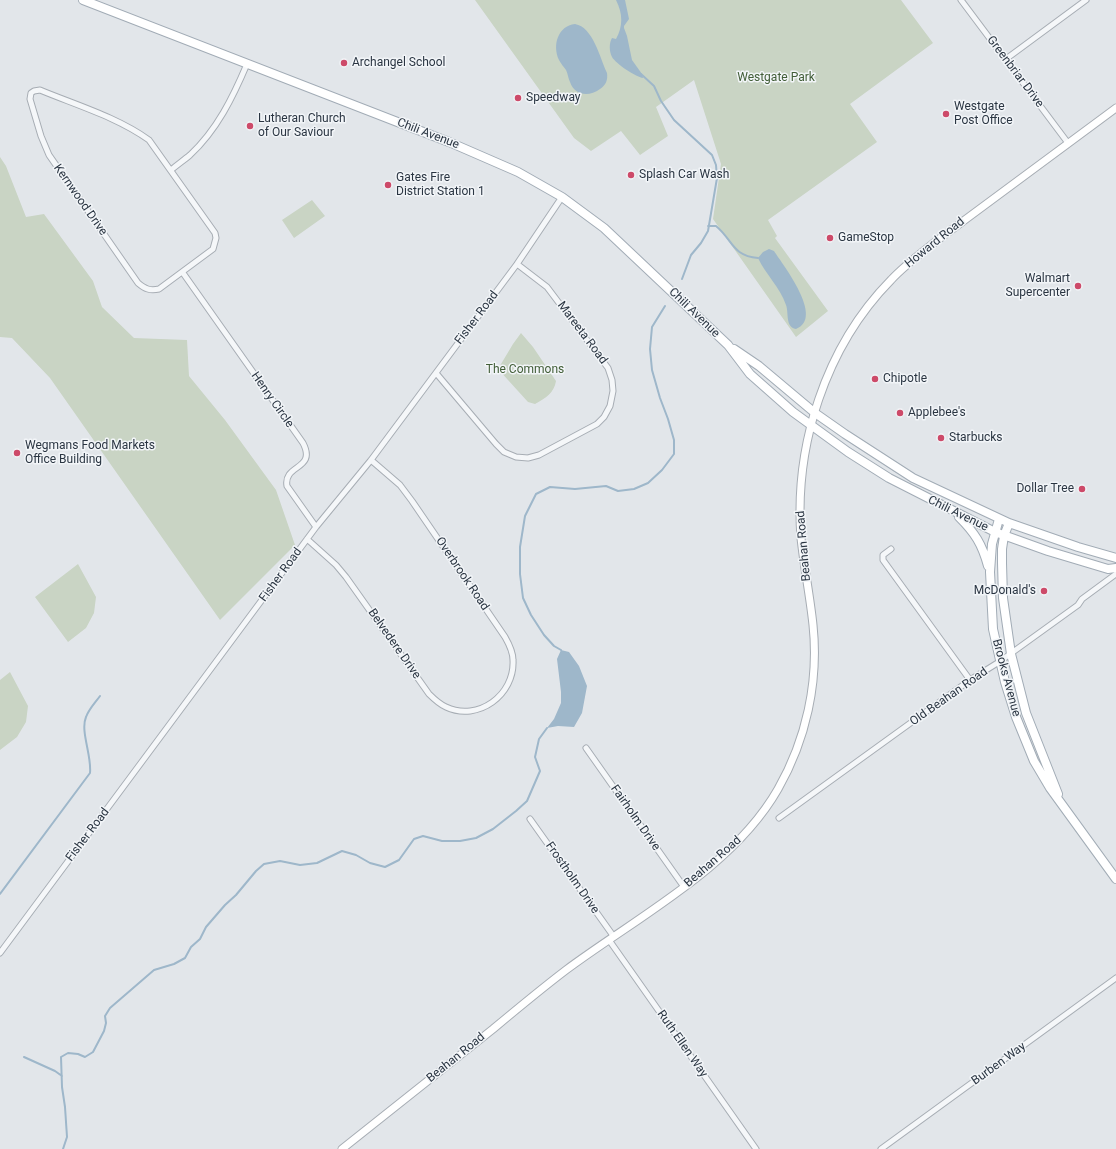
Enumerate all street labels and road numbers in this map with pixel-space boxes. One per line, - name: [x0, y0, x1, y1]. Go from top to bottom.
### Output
- street label: Greenbriar Drive: [983, 33, 1047, 111]
- street label: Chili Avenue: [395, 116, 461, 152]
- street label: Kernwood Drive: [50, 162, 110, 238]
- street label: Howard Road: [902, 215, 968, 271]
- street label: Chili Avenue: [665, 285, 723, 341]
- street label: Fisher Road: [452, 288, 502, 348]
- street label: Mareeta Road: [554, 299, 610, 367]
- street label: Henry Circle: [248, 369, 296, 431]
- street label: Chili Avenue: [925, 493, 991, 535]
- street label: Beahan Road: [794, 510, 814, 582]
- street label: Overbrook Road: [432, 535, 492, 613]
- street label: Fisher Road: [257, 545, 305, 605]
- street label: Belvedere Drive: [365, 606, 423, 682]
- street label: Brooks Avenue: [989, 638, 1023, 718]
- street label: Old Beahan Road: [907, 665, 991, 729]
- street label: Fairholm Drive: [607, 782, 663, 854]
- street label: Fisher Road: [63, 805, 113, 865]
- street label: Beahan Road: [682, 833, 744, 891]
- street label: Frostholm Drive: [542, 839, 602, 917]
- street label: Ruth Ellen Way: [654, 1008, 710, 1080]
- street label: Beahan Road: [424, 1030, 488, 1086]
- street label: Burben Way: [969, 1040, 1029, 1088]

